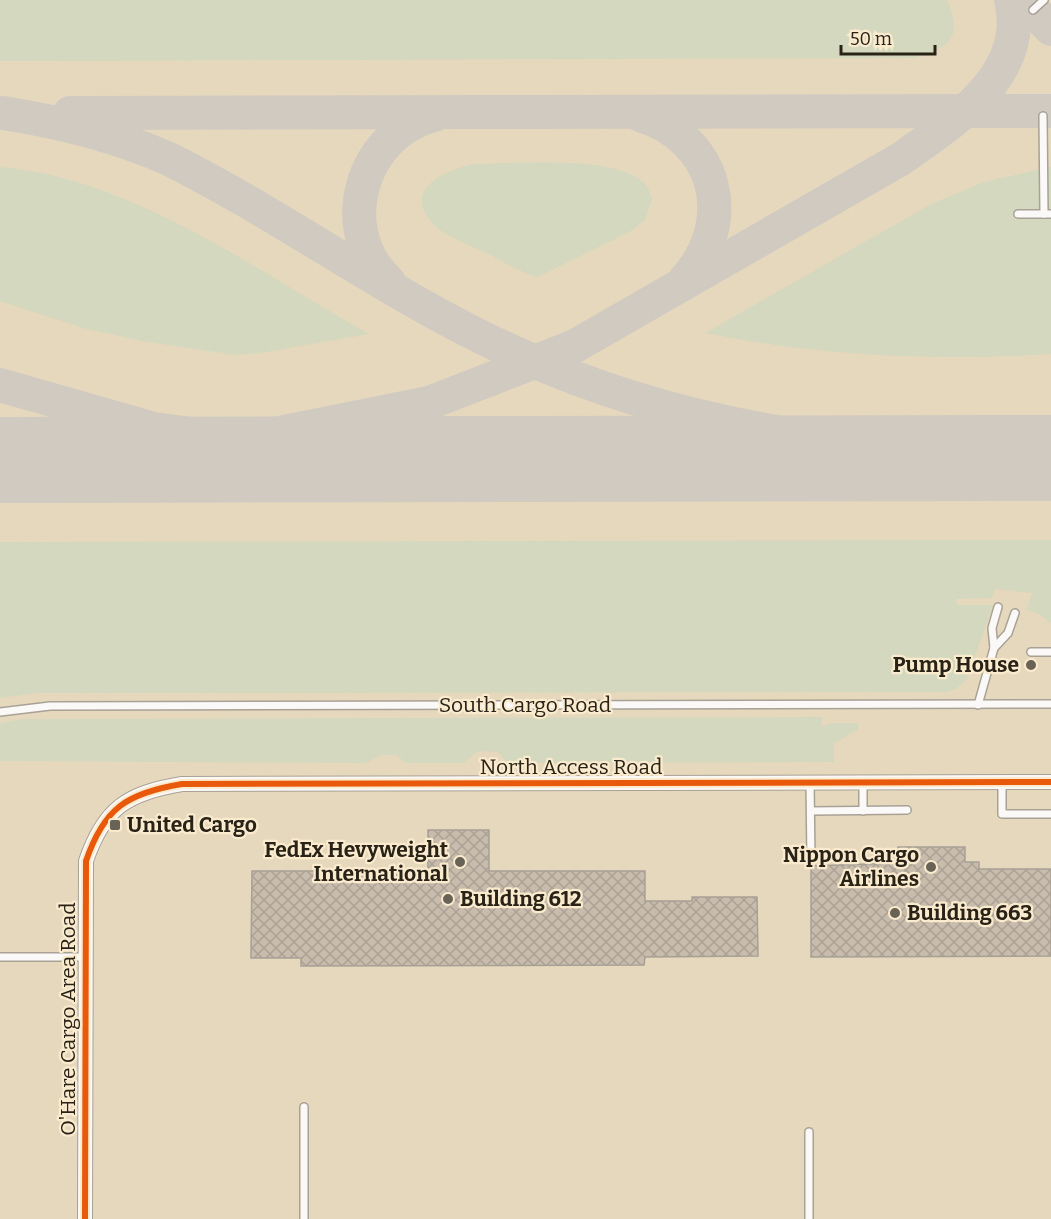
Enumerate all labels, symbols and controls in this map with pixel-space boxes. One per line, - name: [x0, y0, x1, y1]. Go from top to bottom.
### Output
- scale bar: [841, 18, 936, 56]
- text: 50 m: [850, 28, 892, 50]
- place label: Pump House: [893, 652, 1019, 678]
- marker: Pump House: [1024, 658, 1038, 672]
- street label: South Cargo Road: [439, 692, 611, 718]
- street label: North Access Road: [480, 754, 662, 780]
- place label: United Cargo: [127, 812, 257, 838]
- marker: United Cargo: [108, 818, 122, 832]
- place label: FedEx Hevyweight International: [264, 837, 449, 887]
- place label: Nippon Cargo Airlines: [783, 842, 919, 892]
- marker: FedEx Hevyweight International: [453, 855, 467, 869]
- marker: Nippon Cargo Airlines: [924, 860, 938, 874]
- place label: Building 612: [460, 886, 582, 912]
- marker: Building 612: [441, 892, 455, 906]
- place label: Building 663: [907, 900, 1032, 926]
- street label: O'Hare Cargo Area Road: [55, 902, 81, 1136]
- marker: Building 663: [888, 906, 902, 920]

